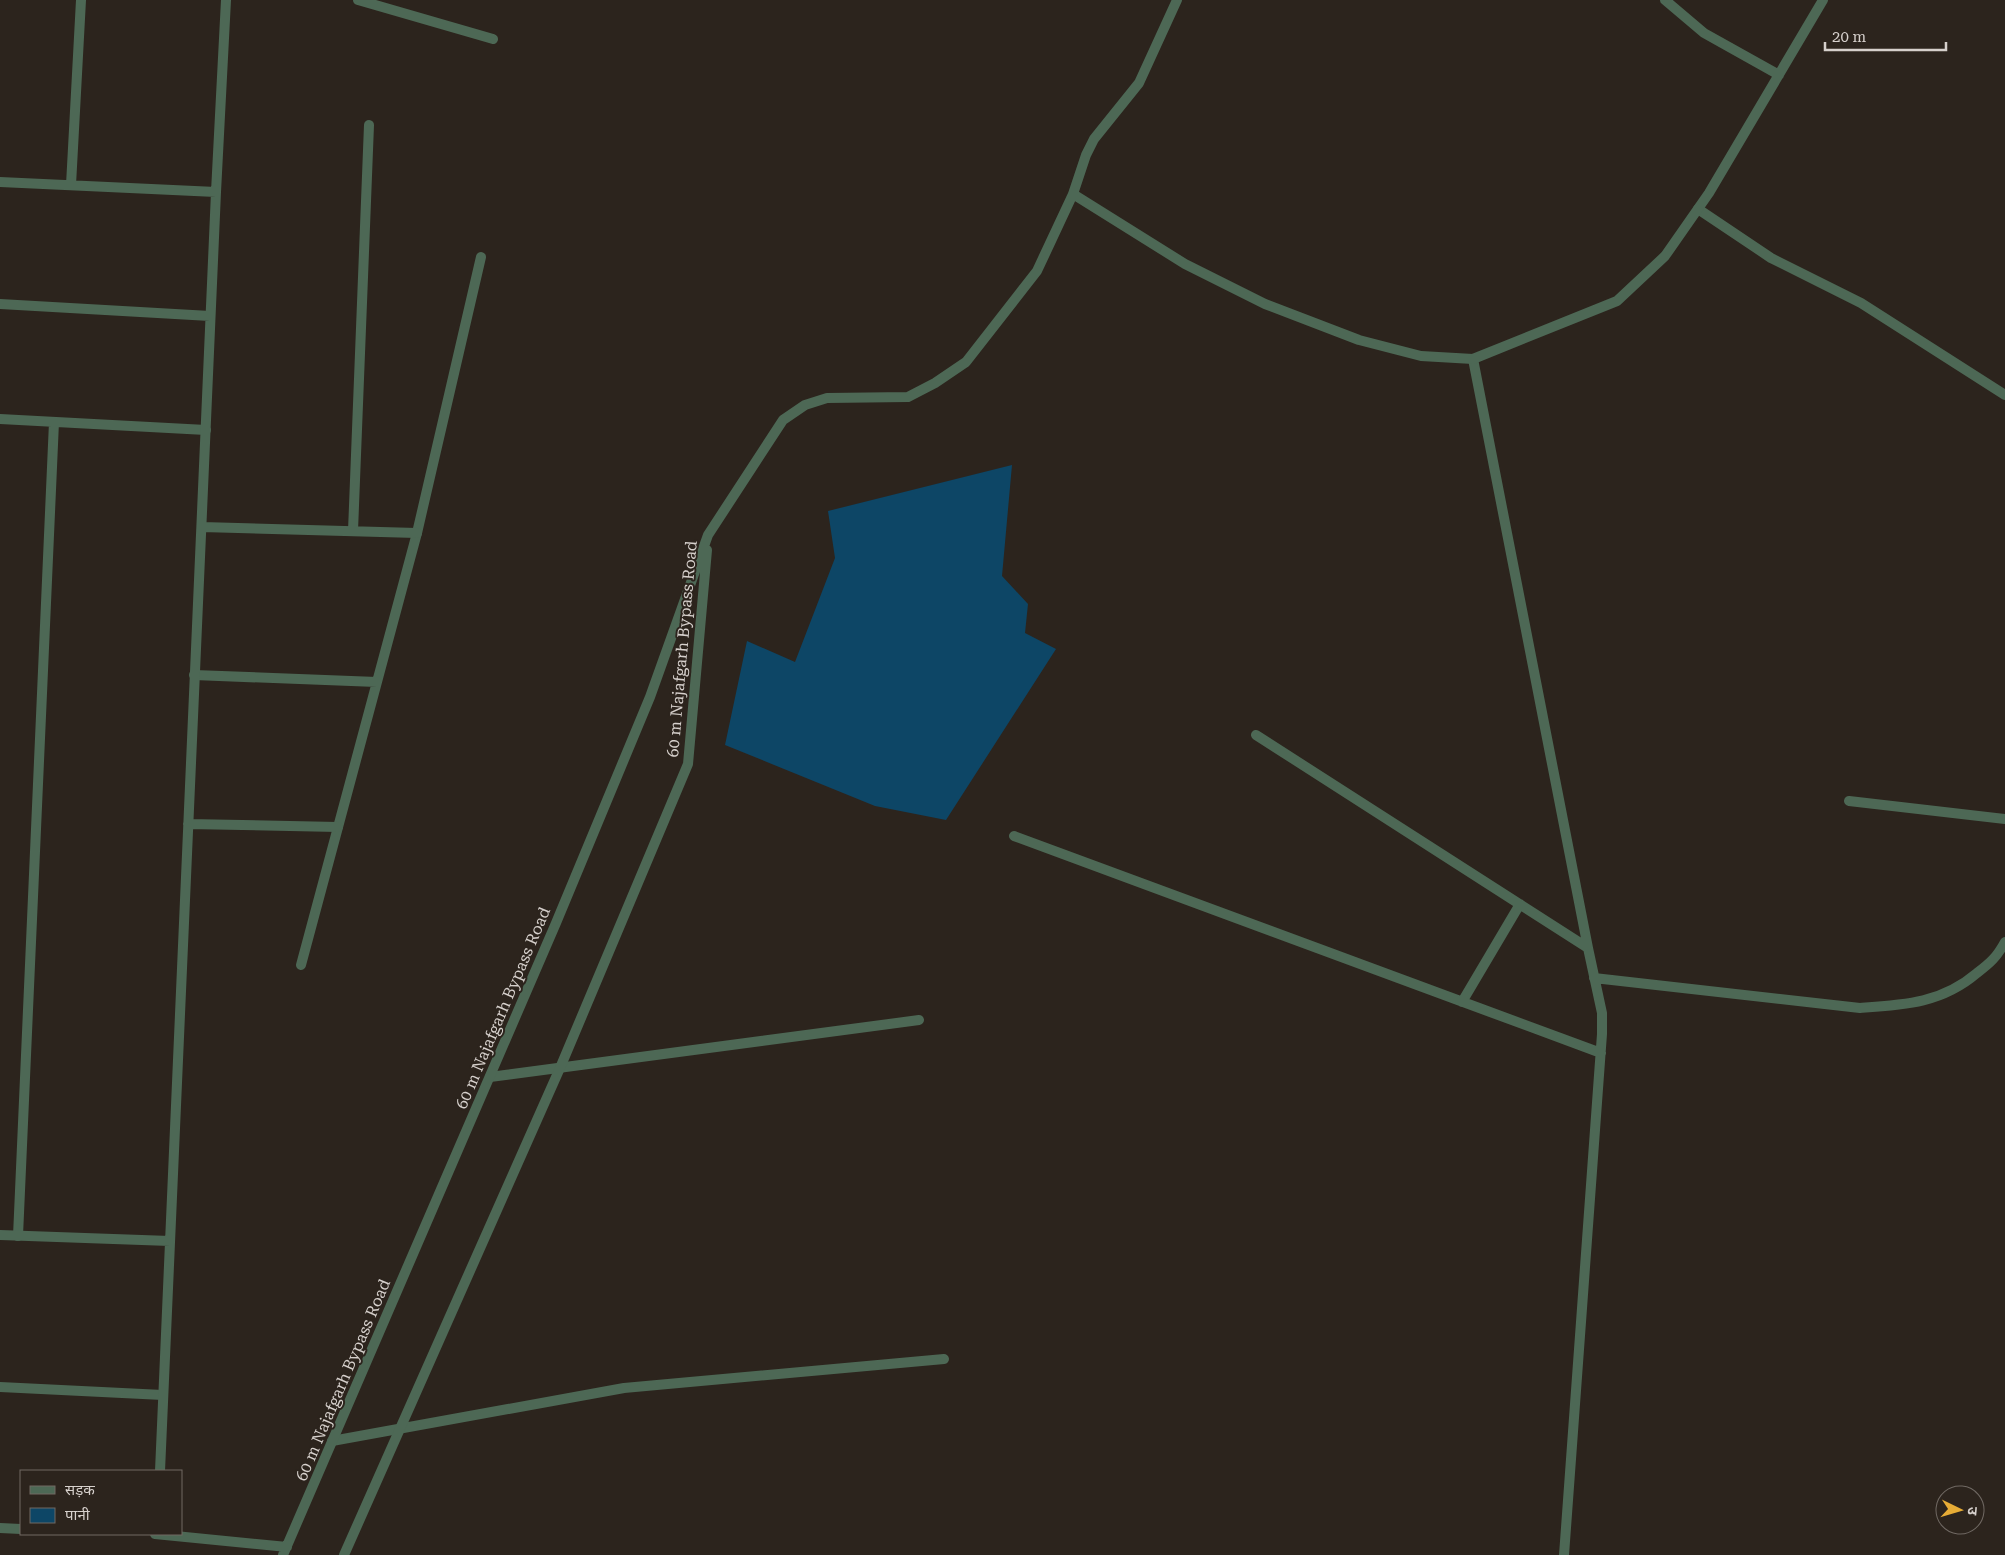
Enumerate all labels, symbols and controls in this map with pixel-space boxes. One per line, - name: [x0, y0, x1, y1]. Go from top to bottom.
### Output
- scale bar: [1825, 20, 1946, 52]
- text: 20 m: [1832, 28, 1867, 46]
- street label: 60 m Najafgarh Bypass Road: [663, 540, 701, 758]
- street label: 60 m Najafgarh Bypass Road: [452, 904, 554, 1112]
- street label: 60 m Najafgarh Bypass Road: [292, 1276, 394, 1484]
- legend: [20, 1470, 182, 1535]
- text: सड़क: [65, 1481, 95, 1499]
- north arrow: [1935, 1485, 1985, 1535]
- text: पानी: [65, 1506, 91, 1524]
- text: उ: [1965, 1506, 1981, 1517]

